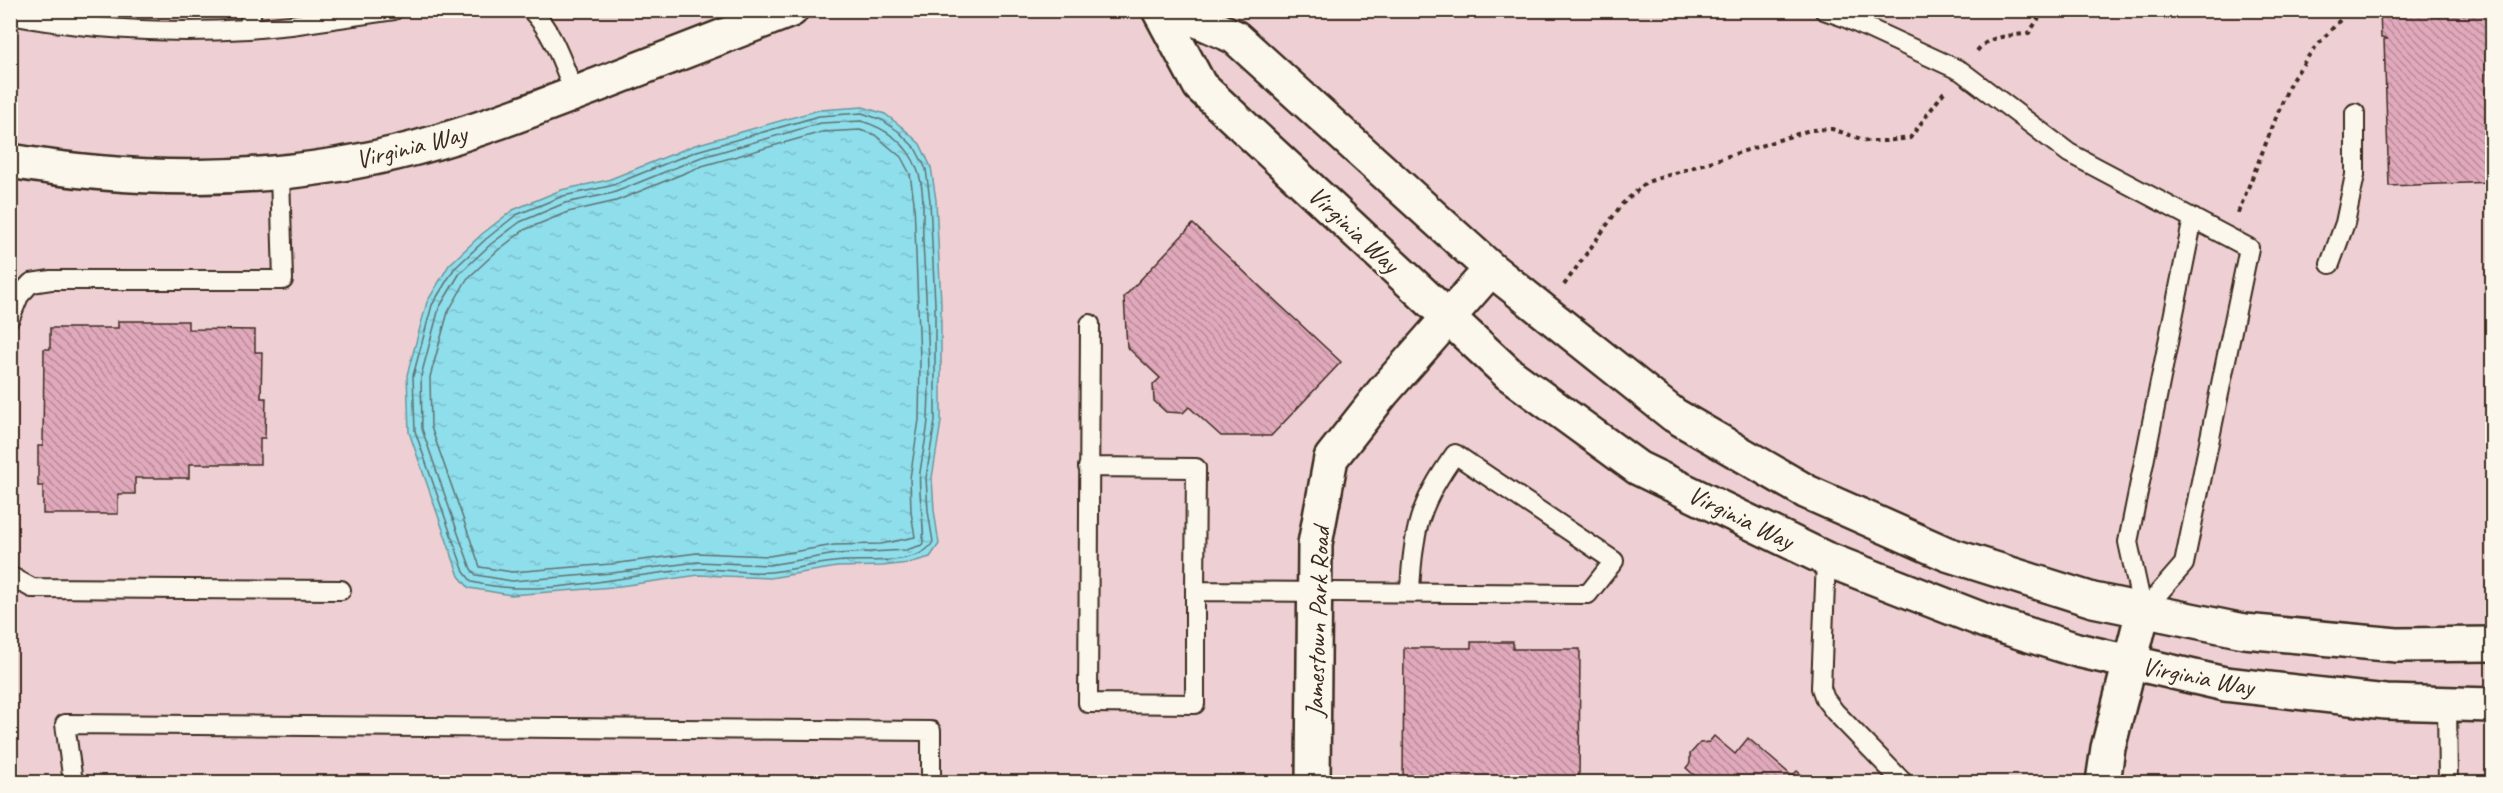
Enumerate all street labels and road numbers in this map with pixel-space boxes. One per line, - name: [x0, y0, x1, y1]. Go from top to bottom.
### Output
- street label: Virginia Way: [352, 116, 472, 176]
- street label: Virginia Way: [1301, 179, 1408, 282]
- street label: Virginia Way: [1683, 478, 1801, 558]
- street label: Jamestown Park Road: [1298, 522, 1337, 720]
- street label: Virginia Way: [2139, 649, 2259, 704]

